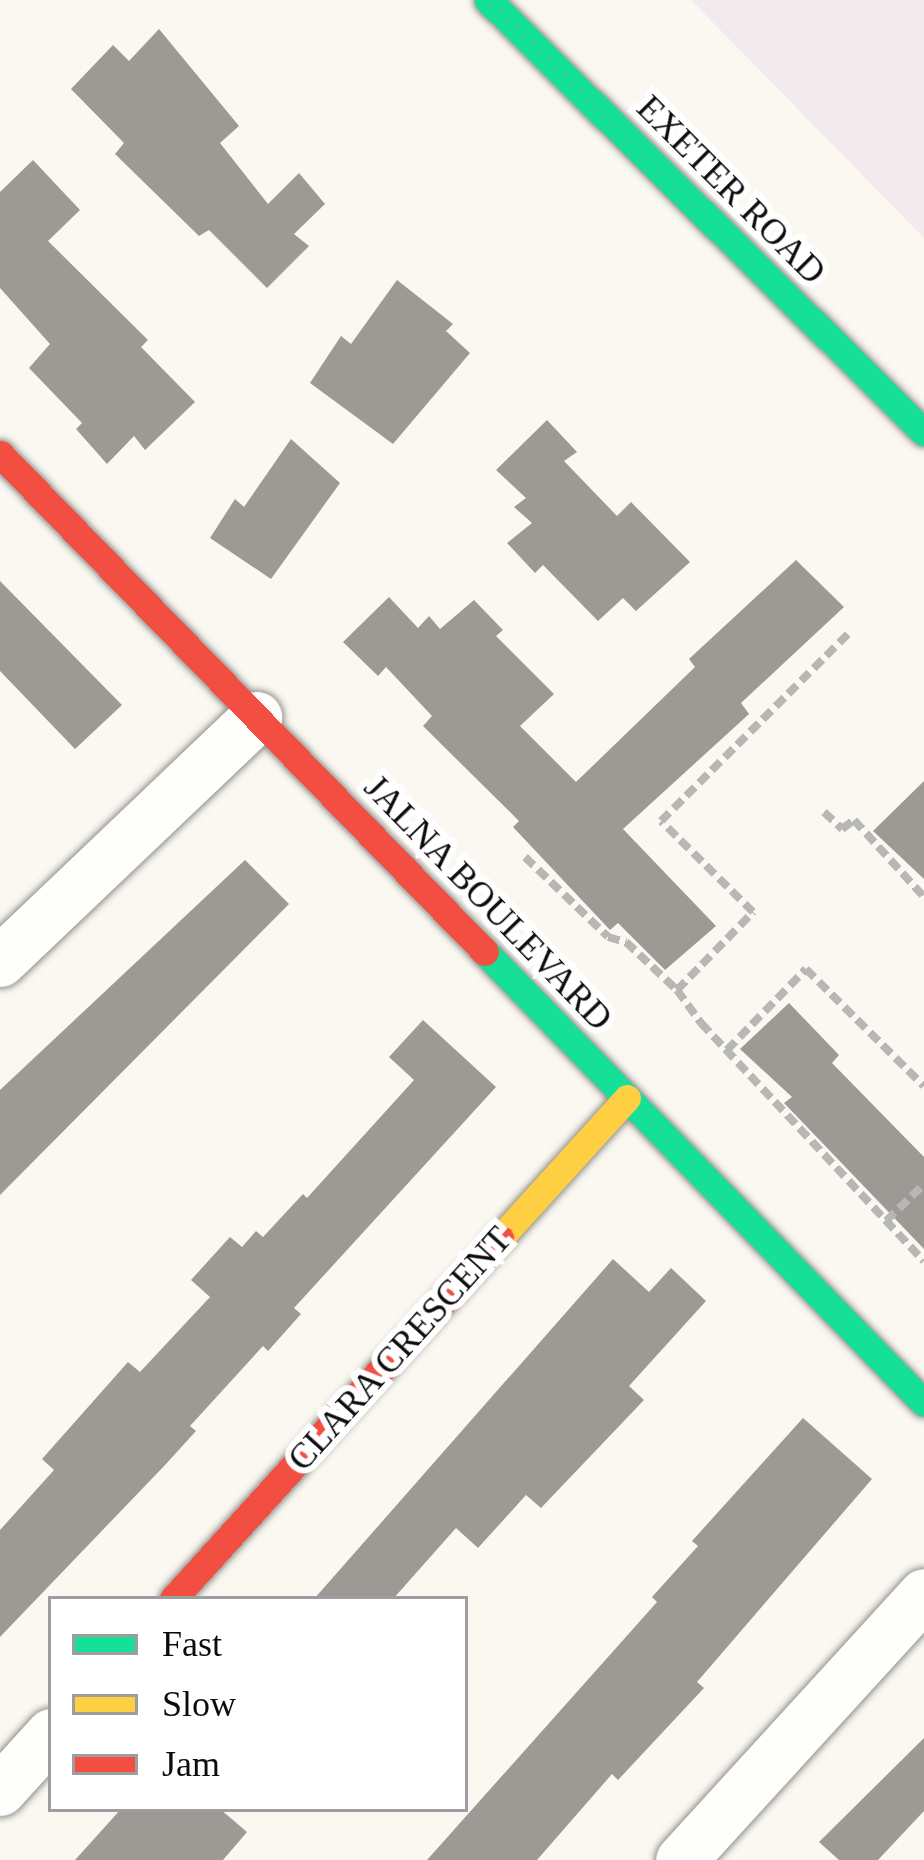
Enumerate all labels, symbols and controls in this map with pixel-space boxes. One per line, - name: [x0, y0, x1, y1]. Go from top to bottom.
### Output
- street label: EXETER ROAD: [628, 87, 834, 293]
- street label: JALNA BOULEVARD: [354, 766, 622, 1040]
- street label: CLARA CRESCENT: [279, 1217, 521, 1481]
- legend: [48, 1596, 468, 1812]
- text: Fast: [162, 1624, 222, 1664]
- text: Slow: [162, 1684, 236, 1724]
- text: Jam: [162, 1744, 220, 1784]

